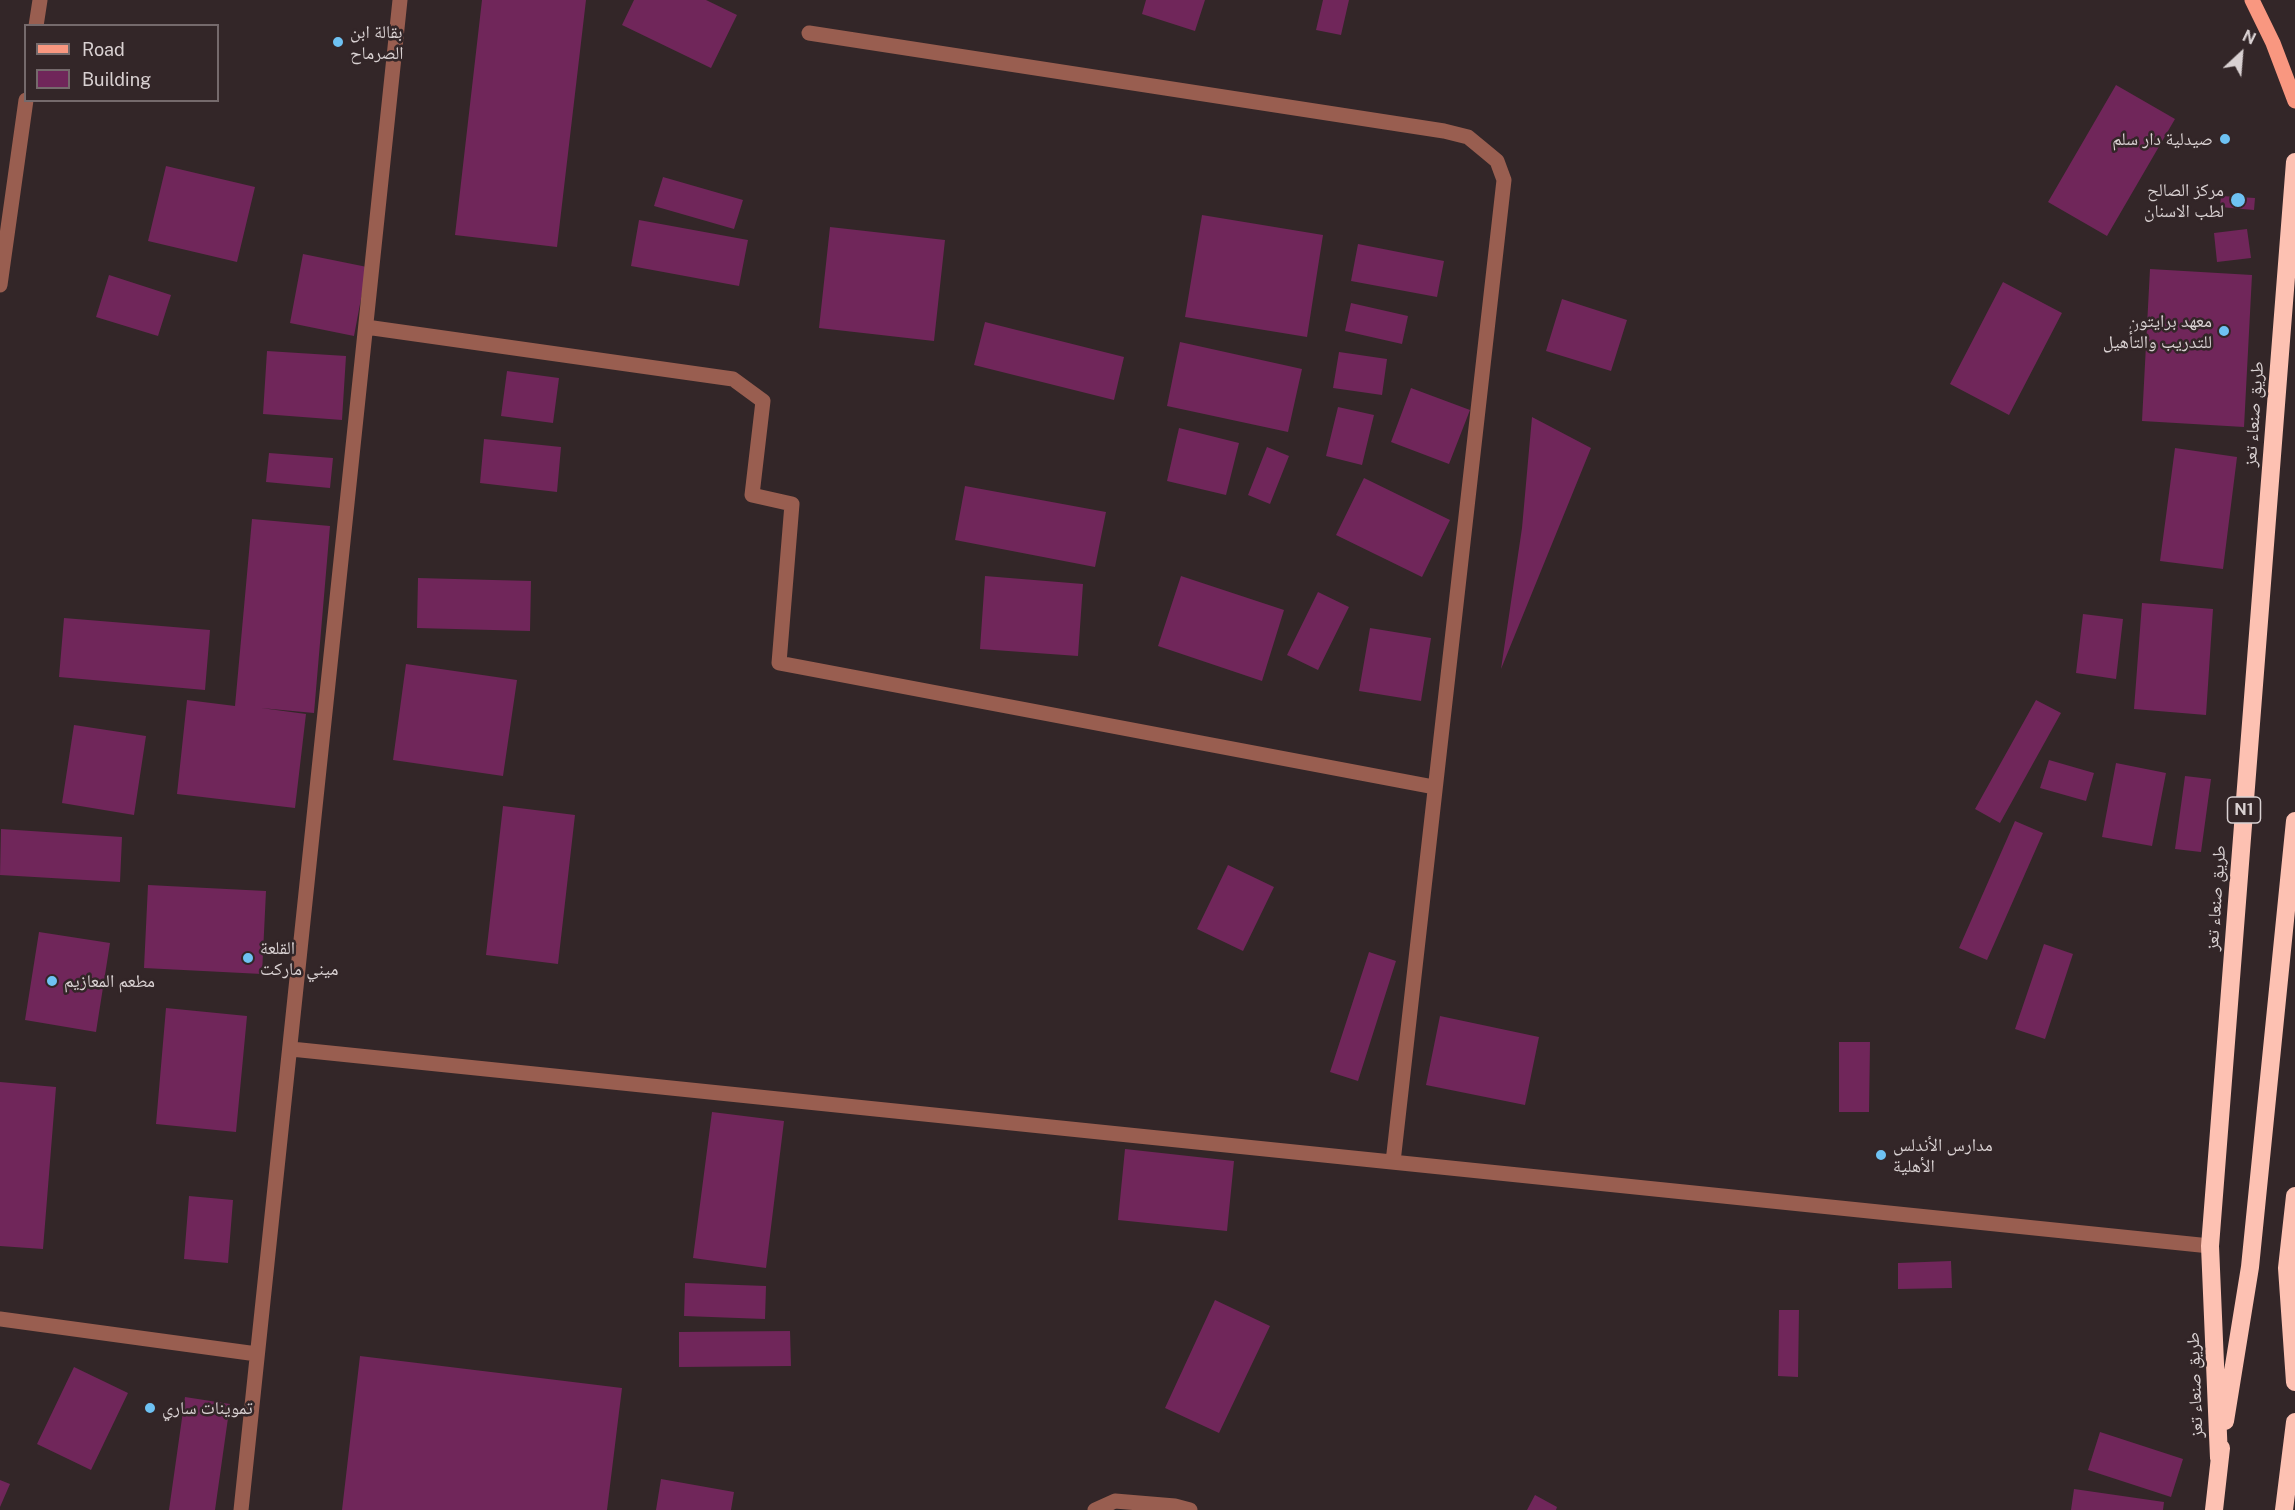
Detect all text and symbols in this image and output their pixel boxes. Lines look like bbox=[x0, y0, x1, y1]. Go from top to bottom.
place label: بقالة ابن الصرماح bbox=[350, 21, 404, 63]
legend bbox=[24, 24, 219, 102]
north arrow bbox=[2211, 24, 2271, 84]
text: N bbox=[2239, 26, 2259, 49]
marker: بقالة ابن الصرماح bbox=[331, 35, 345, 49]
text: Road bbox=[82, 39, 125, 60]
text: Building bbox=[82, 69, 151, 90]
place label: صيدلية دار سلم bbox=[2112, 128, 2213, 150]
marker: صيدلية دار سلم bbox=[2218, 132, 2232, 146]
place label: مركز الصالح لطب الاسنان bbox=[2144, 179, 2224, 222]
marker: مركز الصالح لطب الاسنان bbox=[2229, 191, 2247, 209]
place label: معهد برايتون للتدريب والتأهيل bbox=[2103, 310, 2212, 352]
marker: معهد برايتون للتدريب والتأهيل bbox=[2217, 324, 2231, 338]
street label: طريق صنعاء تعز bbox=[2240, 360, 2268, 468]
road number: N1 bbox=[2228, 797, 2260, 823]
street label: طريق صنعاء تعز bbox=[2202, 844, 2230, 952]
place label: القلعة ميني ماركت bbox=[260, 937, 339, 980]
marker: القلعة ميني ماركت bbox=[241, 951, 255, 965]
place label: مطعم المعازيم bbox=[64, 970, 155, 992]
marker: مطعم المعازيم bbox=[45, 974, 59, 988]
place label: مدارس الأندلس الأهلية bbox=[1893, 1134, 1993, 1176]
marker: مدارس الأندلس الأهلية bbox=[1874, 1148, 1888, 1162]
street label: طريق صنعاء تعز bbox=[2182, 1332, 2208, 1438]
place label: تموينات ساري bbox=[162, 1397, 253, 1419]
marker: تموينات ساري bbox=[143, 1401, 157, 1415]

